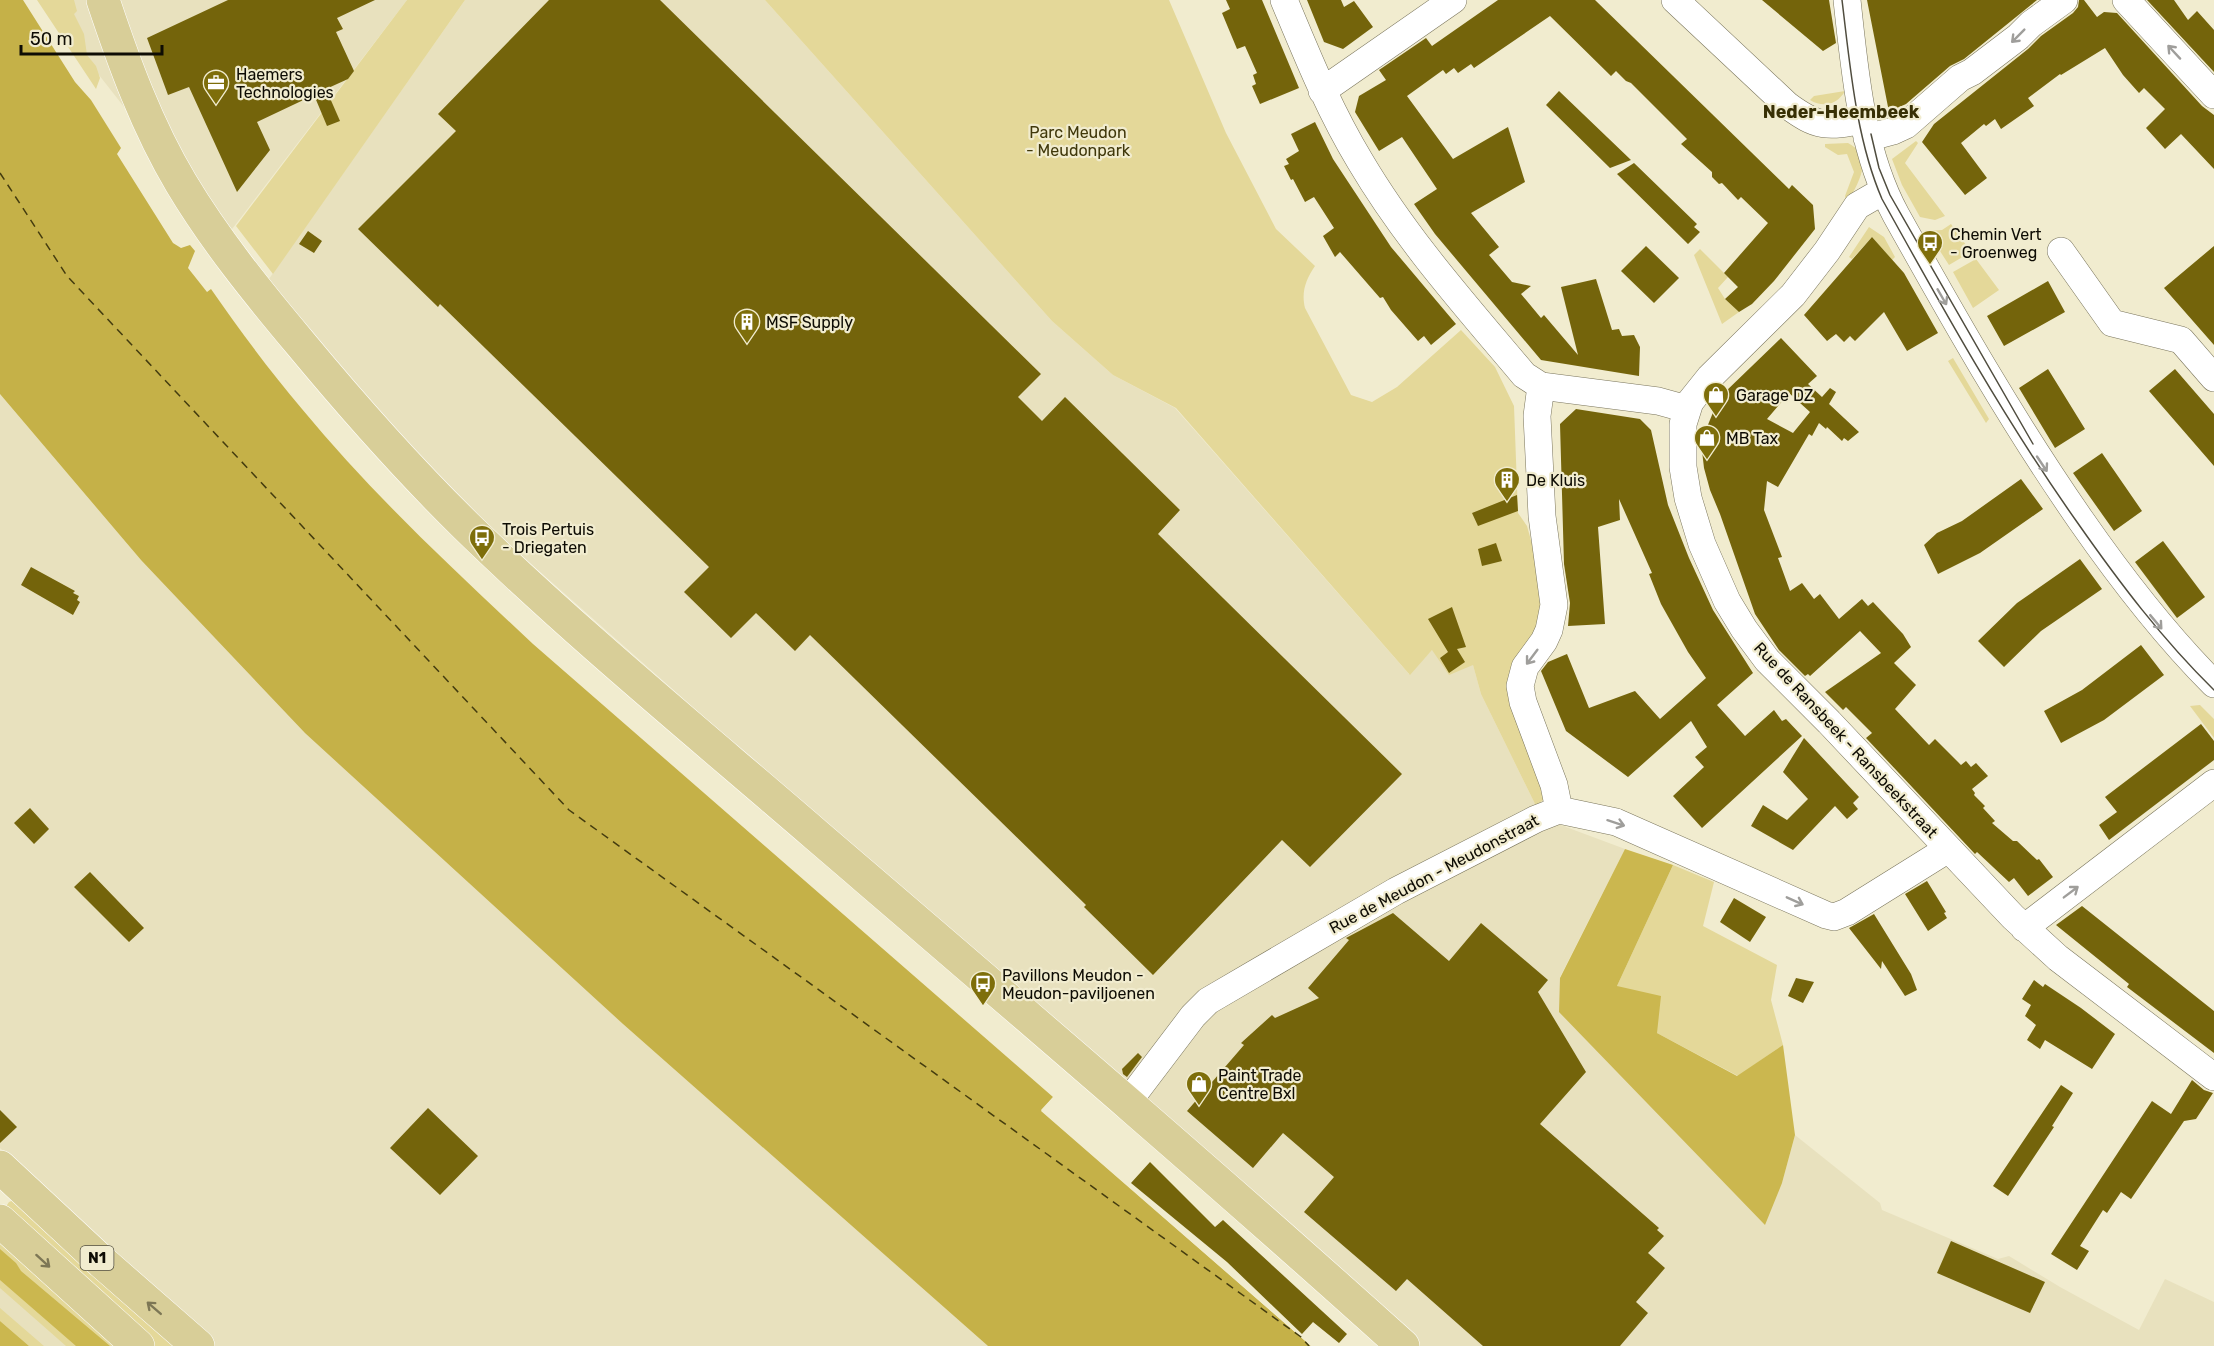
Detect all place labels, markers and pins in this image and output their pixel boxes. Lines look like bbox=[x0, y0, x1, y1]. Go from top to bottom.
place label: Haemers Technologies bbox=[236, 65, 334, 102]
office icon: Haemers Technologies bbox=[201, 68, 231, 106]
place label: Chemin Vert - Groenweg bbox=[1950, 225, 2042, 262]
bus stop icon: Chemin Vert - Groenweg bbox=[1915, 228, 1945, 266]
building icon: MSF Supply bbox=[732, 307, 762, 345]
place label: MSF Supply bbox=[766, 313, 853, 332]
shop icon: Garage DZ bbox=[1701, 380, 1731, 418]
place label: Garage DZ bbox=[1736, 386, 1813, 405]
shop icon: MB Tax bbox=[1692, 423, 1722, 461]
place label: MB Tax bbox=[1726, 429, 1779, 448]
building icon: De Kluis bbox=[1492, 465, 1522, 503]
place label: De Kluis bbox=[1526, 471, 1585, 490]
place label: Trois Pertuis - Driegaten bbox=[502, 520, 594, 557]
bus stop icon: Trois Pertuis - Driegaten bbox=[467, 523, 497, 561]
place label: Pavillons Meudon - Meudon-paviljoenen bbox=[1002, 966, 1155, 1003]
bus stop icon: Pavillons Meudon - Meudon-paviljoenen bbox=[968, 969, 998, 1007]
place label: Paint Trade Centre Bxl bbox=[1218, 1066, 1301, 1103]
shop icon: Paint Trade Centre Bxl bbox=[1184, 1069, 1214, 1107]

